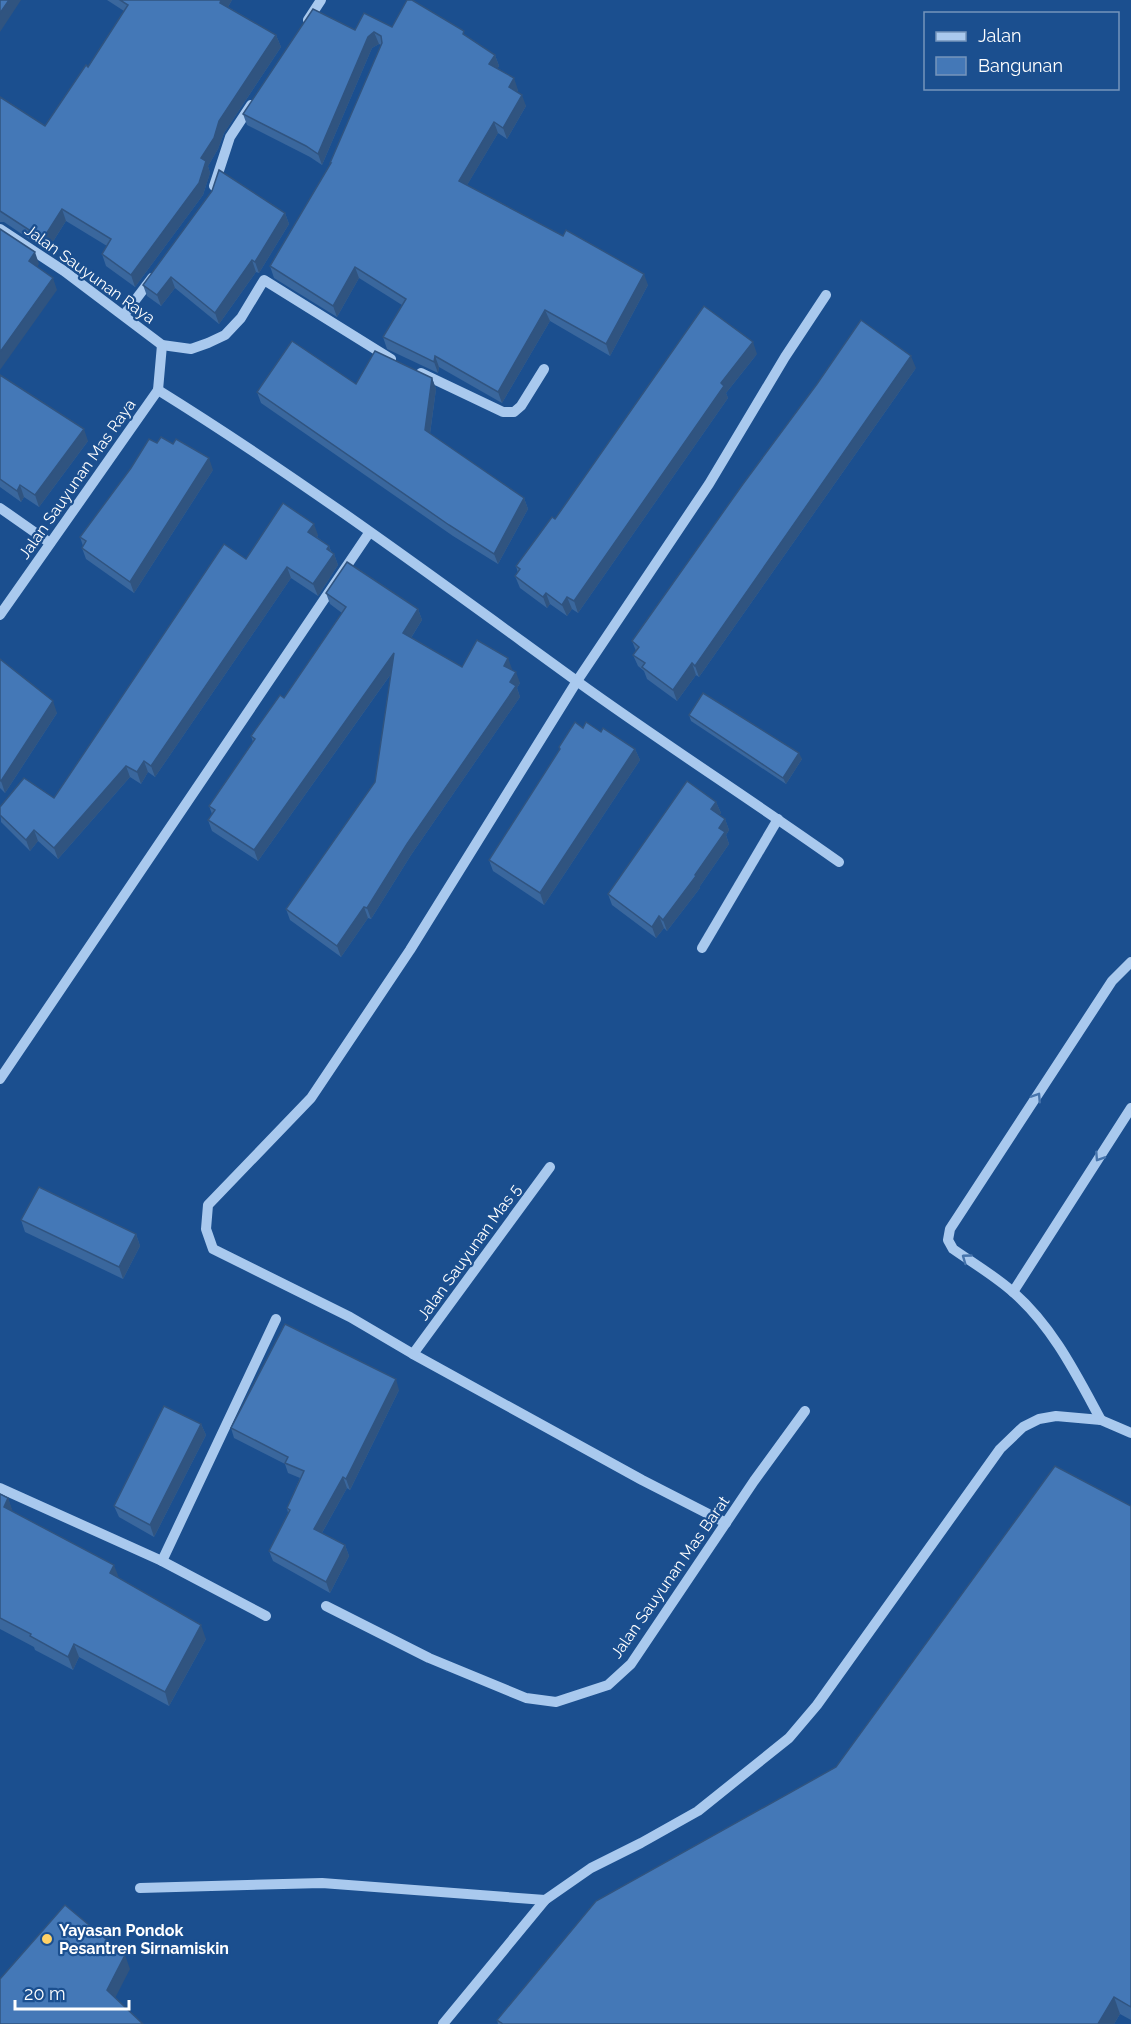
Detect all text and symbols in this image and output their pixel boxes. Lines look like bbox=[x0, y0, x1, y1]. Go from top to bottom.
legend bbox=[924, 12, 1119, 90]
text: Jalan bbox=[978, 25, 1022, 46]
text: Bangunan bbox=[978, 55, 1063, 76]
street label: Jalan Sauyunan Raya bbox=[21, 220, 159, 328]
street label: Jalan Sauyunan Mas Raya bbox=[15, 395, 139, 563]
one-way arrow bbox=[1030, 1092, 1041, 1103]
one-way arrow bbox=[1095, 1151, 1107, 1161]
street label: Jalan Sauyunan Mas 5 bbox=[413, 1180, 525, 1324]
one-way arrow bbox=[961, 1254, 972, 1265]
street label: Jalan Sauyunan Mas Barat bbox=[607, 1492, 734, 1662]
place label: Yayasan Pondok Pesantren Sirnamiskin bbox=[59, 1921, 229, 1958]
marker: Yayasan Pondok Pesantren Sirnamiskin bbox=[40, 1932, 54, 1946]
scale bar bbox=[15, 1973, 129, 2011]
text: 20 m bbox=[24, 1983, 66, 2004]

